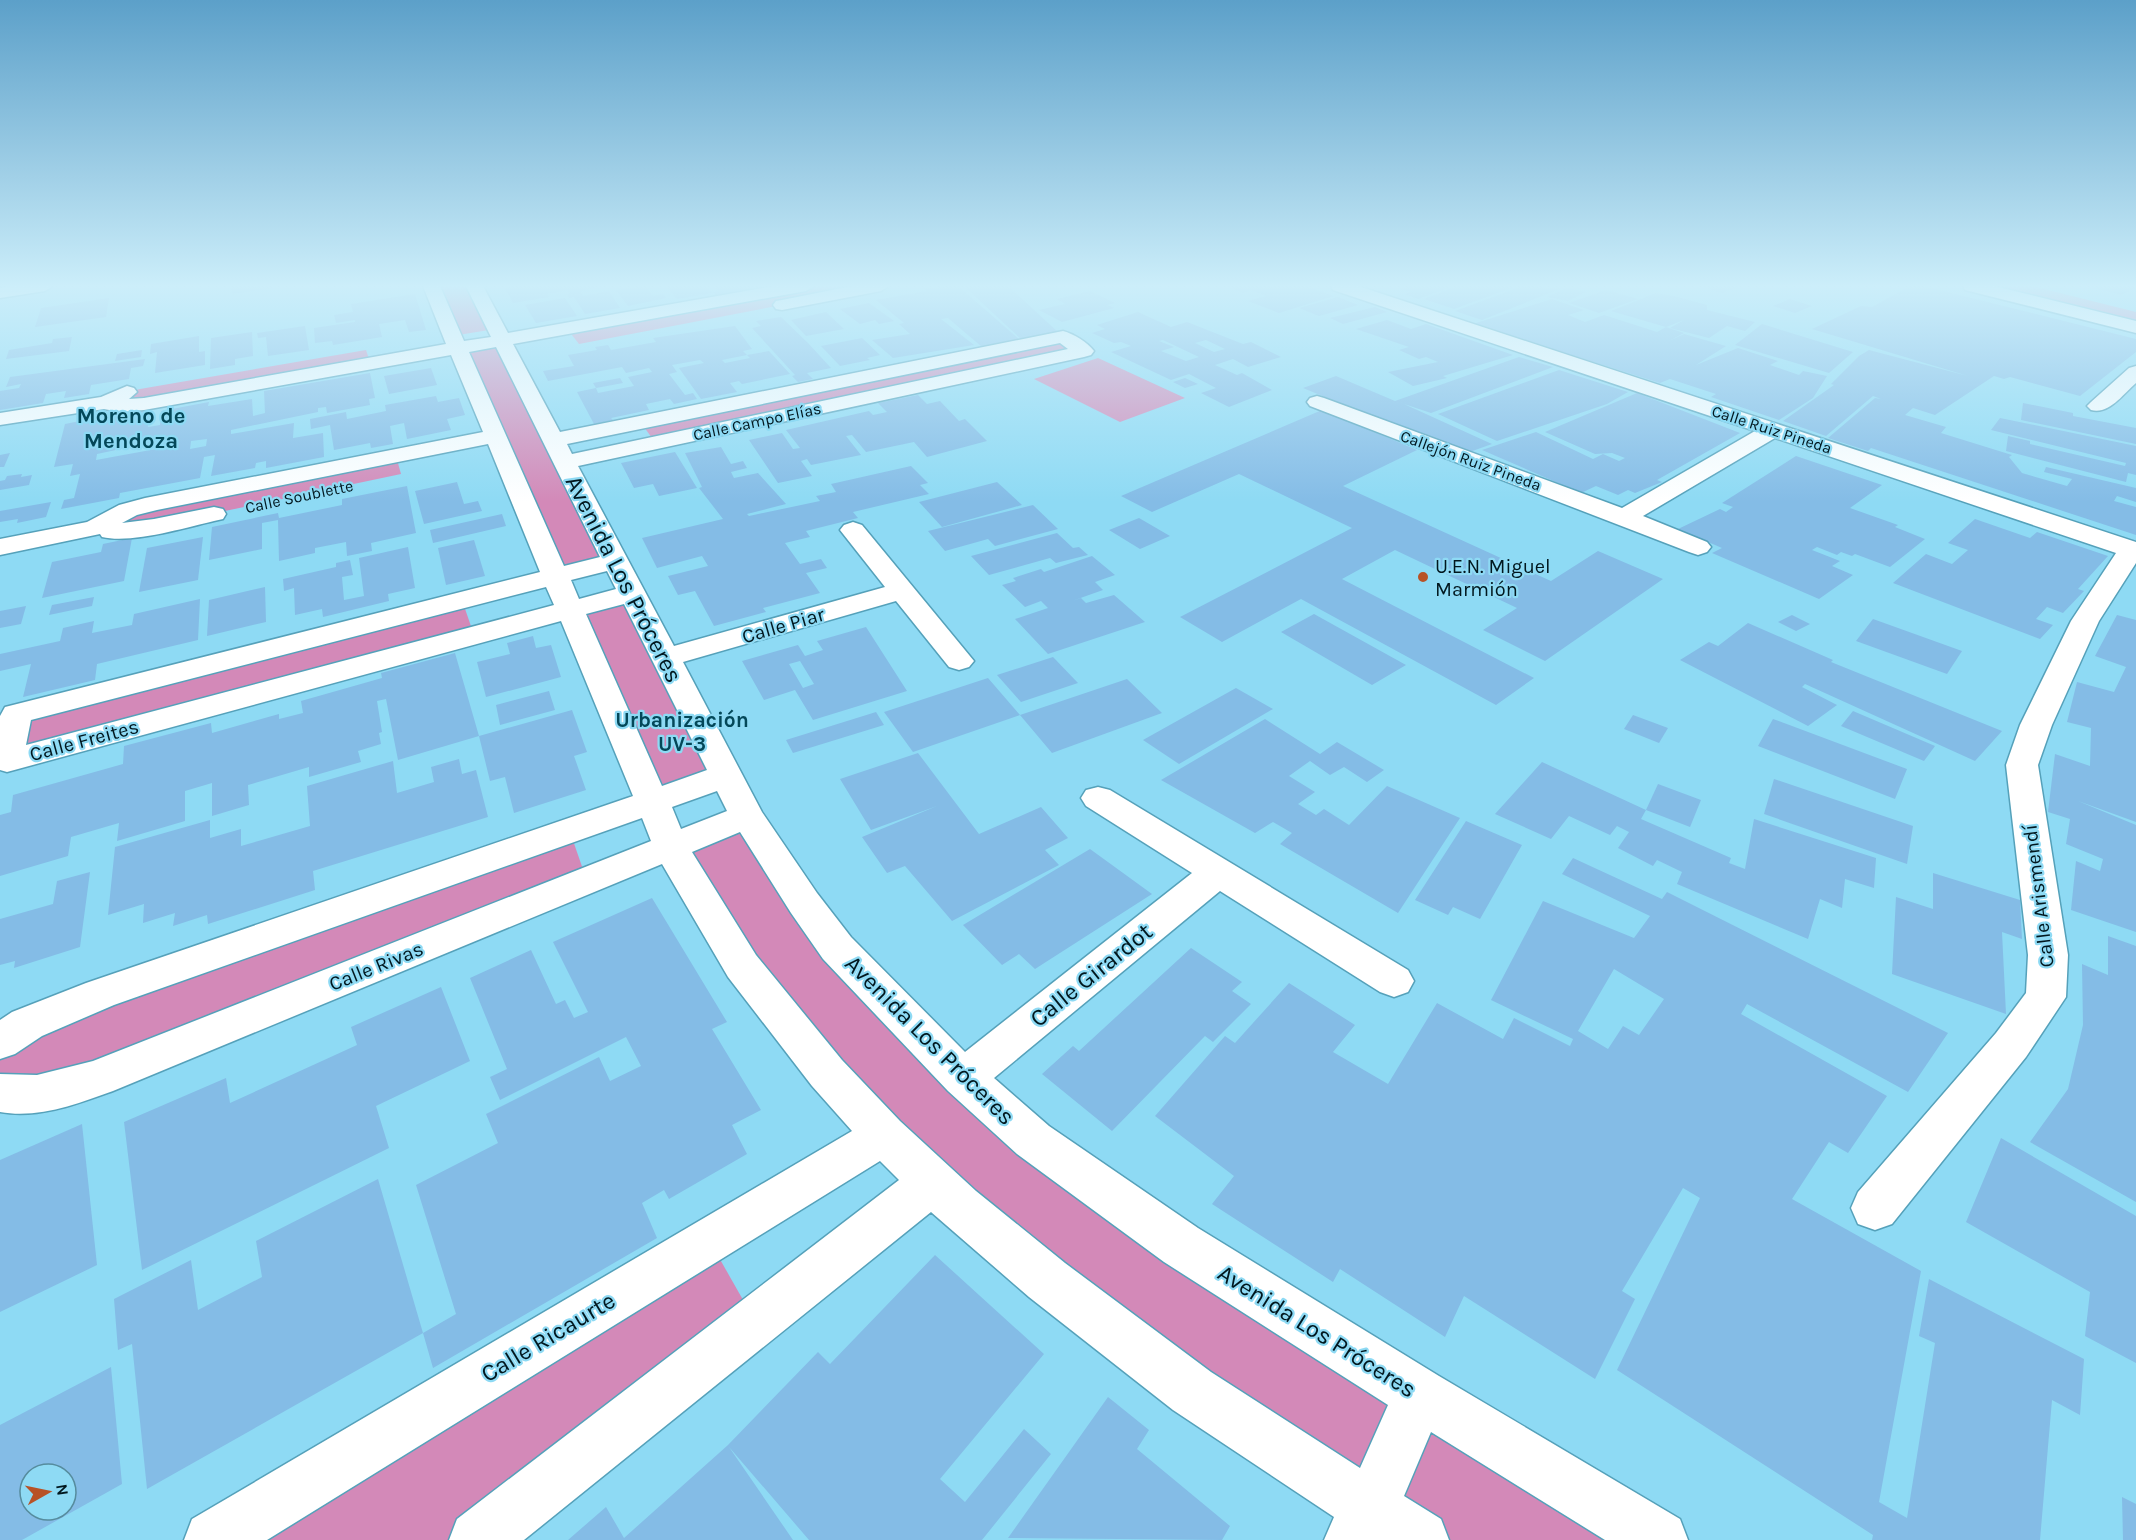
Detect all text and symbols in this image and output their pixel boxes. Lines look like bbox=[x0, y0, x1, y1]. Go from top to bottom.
street label: Calle Campo Elías bbox=[691, 399, 823, 444]
street label: Calle Ruiz Pineda bbox=[1709, 401, 1834, 458]
district label: Moreno de Mendoza bbox=[77, 403, 185, 454]
street label: Callejón Ruiz Pineda bbox=[1398, 426, 1544, 495]
street label: Avenida Los Próceres bbox=[560, 471, 688, 687]
street label: Calle Soublette bbox=[243, 476, 355, 517]
place label: U.E.N. Miguel Marmión bbox=[1435, 555, 1551, 601]
marker: U.E.N. Miguel Marmión bbox=[1416, 570, 1430, 584]
street label: Calle Piar bbox=[739, 603, 828, 648]
district label: Urbanización UV-3 bbox=[615, 708, 749, 756]
street label: Calle Freites bbox=[27, 715, 141, 766]
street label: Calle Arismendí bbox=[2018, 823, 2059, 969]
street label: Calle Girardot bbox=[1024, 917, 1158, 1033]
street label: Calle Rivas bbox=[326, 937, 427, 996]
street label: Avenida Los Próceres bbox=[839, 949, 1021, 1131]
street label: Avenida Los Próceres bbox=[1213, 1259, 1421, 1403]
street label: Calle Ricaurte bbox=[476, 1286, 620, 1388]
north arrow bbox=[18, 1462, 78, 1522]
text: N bbox=[52, 1483, 73, 1497]

